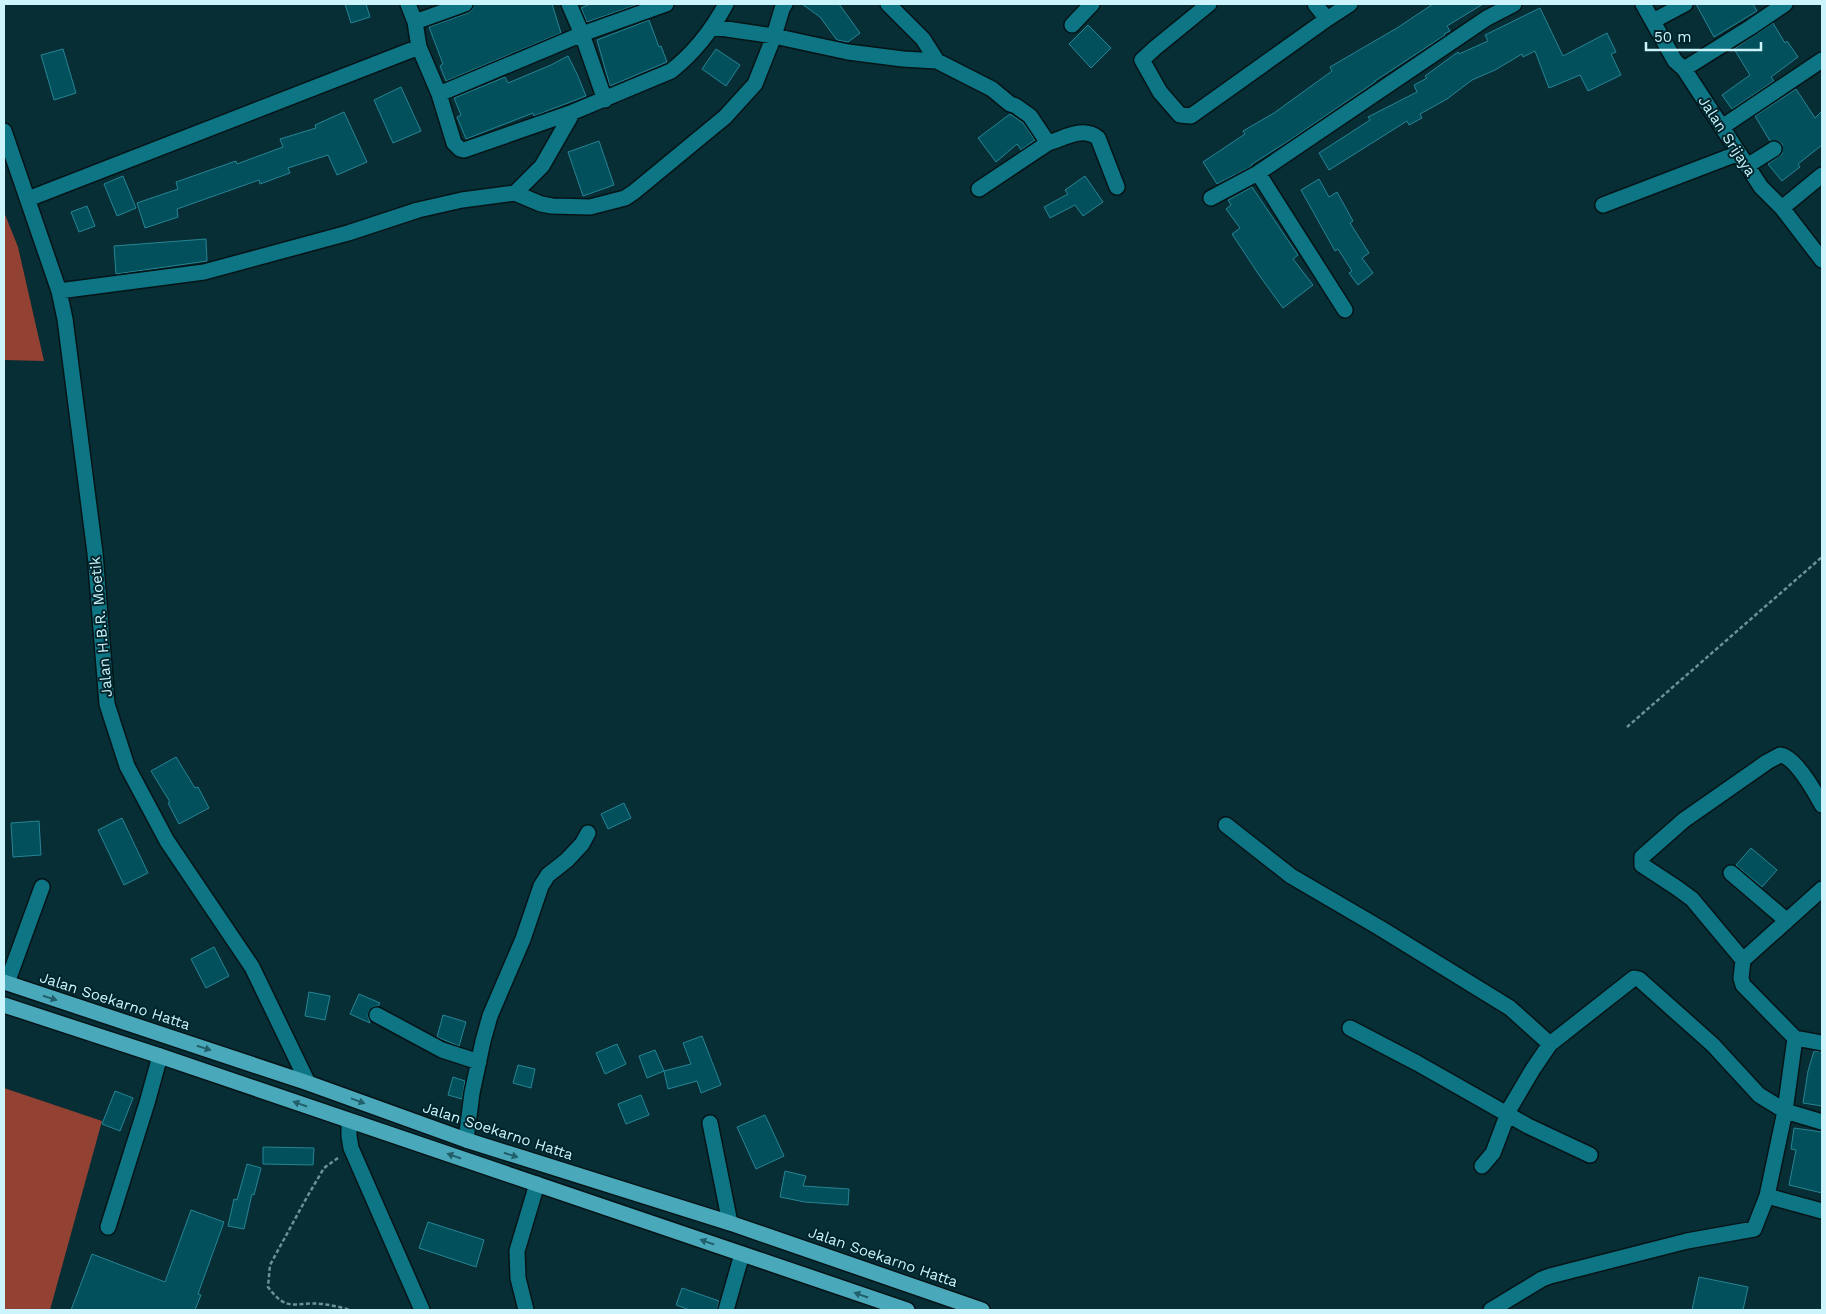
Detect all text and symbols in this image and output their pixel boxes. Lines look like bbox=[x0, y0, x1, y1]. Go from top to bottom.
scale bar bbox=[1646, 20, 1761, 52]
text: 50 m bbox=[1654, 28, 1691, 46]
street label: Jalan Srijaya bbox=[1694, 93, 1760, 180]
street label: Jalan H.B.R. Moetik bbox=[86, 556, 116, 698]
street label: Jalan Soekarno Hatta bbox=[38, 968, 193, 1034]
one-way arrow bbox=[43, 994, 58, 1002]
one-way arrow bbox=[197, 1045, 212, 1053]
one-way arrow bbox=[351, 1097, 366, 1105]
street label: Jalan Soekarno Hatta bbox=[421, 1098, 576, 1164]
one-way arrow bbox=[292, 1100, 307, 1108]
one-way arrow bbox=[504, 1151, 519, 1159]
one-way arrow bbox=[446, 1152, 461, 1160]
street label: Jalan Soekarno Hatta bbox=[806, 1223, 961, 1291]
one-way arrow bbox=[699, 1238, 714, 1246]
one-way arrow bbox=[853, 1290, 868, 1298]

